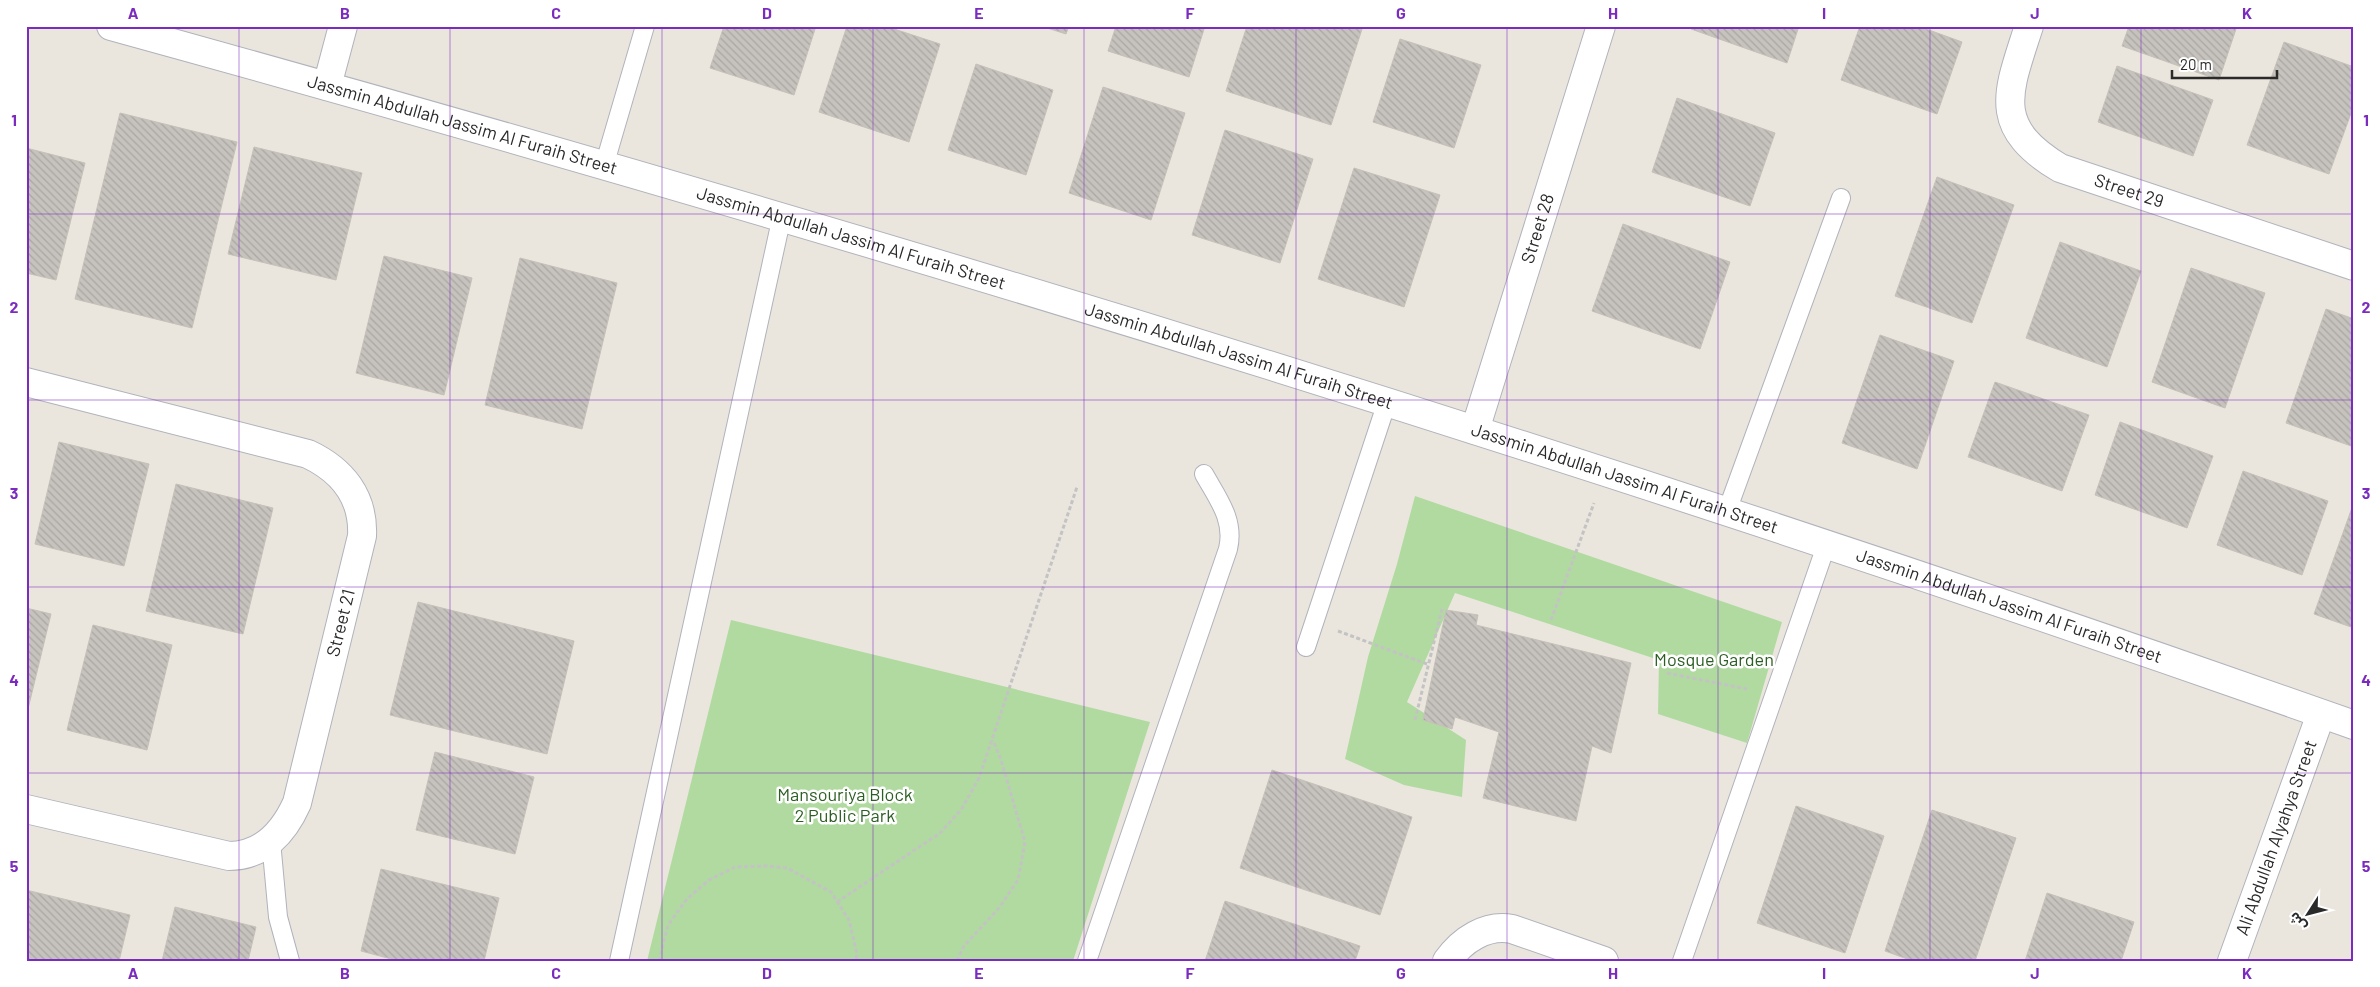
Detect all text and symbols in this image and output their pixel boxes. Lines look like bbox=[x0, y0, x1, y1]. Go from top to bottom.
text: A bbox=[128, 3, 139, 22]
text: B bbox=[340, 3, 350, 22]
text: C bbox=[551, 3, 561, 22]
text: D bbox=[762, 3, 772, 22]
text: E bbox=[974, 3, 984, 22]
text: F bbox=[1186, 3, 1195, 22]
text: G bbox=[1396, 3, 1406, 22]
text: H bbox=[1608, 3, 1618, 22]
text: I bbox=[1822, 3, 1826, 22]
text: J bbox=[2030, 3, 2040, 22]
text: K bbox=[2242, 3, 2252, 22]
scale bar bbox=[2172, 48, 2278, 80]
text: 20 m bbox=[2180, 55, 2212, 73]
street label: Jassmin Abdullah Jassim Al Furaih Street bbox=[305, 69, 620, 179]
text: 1 bbox=[11, 110, 17, 129]
text: 1 bbox=[2363, 110, 2369, 129]
street label: Street 29 bbox=[2092, 168, 2167, 212]
street label: Jassmin Abdullah Jassim Al Furaih Street bbox=[694, 181, 1009, 294]
street label: Street 28 bbox=[1516, 191, 1558, 266]
text: 2 bbox=[10, 297, 19, 316]
street label: Jassmin Abdullah Jassim Al Furaih Street bbox=[1082, 297, 1396, 413]
text: 2 bbox=[2362, 297, 2371, 316]
street label: Jassmin Abdullah Jassim Al Furaih Street bbox=[1469, 418, 1781, 538]
text: 3 bbox=[10, 483, 18, 502]
text: 3 bbox=[2362, 483, 2370, 502]
street label: Jassmin Abdullah Jassim Al Furaih Street bbox=[1854, 543, 2165, 667]
street label: Street 21 bbox=[321, 587, 359, 659]
park label: Mosque Garden bbox=[1654, 648, 1774, 670]
text: 4 bbox=[9, 670, 19, 689]
text: 4 bbox=[2361, 670, 2371, 689]
street label: Ali Abdullah Alyahya Street bbox=[2230, 737, 2321, 938]
park label: Mansouriya Block 2 Public Park bbox=[777, 783, 913, 826]
text: 5 bbox=[10, 856, 19, 875]
text: 5 bbox=[2362, 856, 2371, 875]
north arrow bbox=[2282, 890, 2332, 940]
text: ش bbox=[2285, 909, 2310, 935]
text: A bbox=[128, 963, 139, 982]
text: B bbox=[340, 963, 350, 982]
text: C bbox=[551, 963, 561, 982]
text: D bbox=[762, 963, 772, 982]
text: E bbox=[974, 963, 984, 982]
text: F bbox=[1186, 963, 1195, 982]
text: G bbox=[1396, 963, 1406, 982]
text: H bbox=[1608, 963, 1618, 982]
text: I bbox=[1822, 963, 1826, 982]
text: J bbox=[2030, 963, 2040, 982]
text: K bbox=[2242, 963, 2252, 982]

